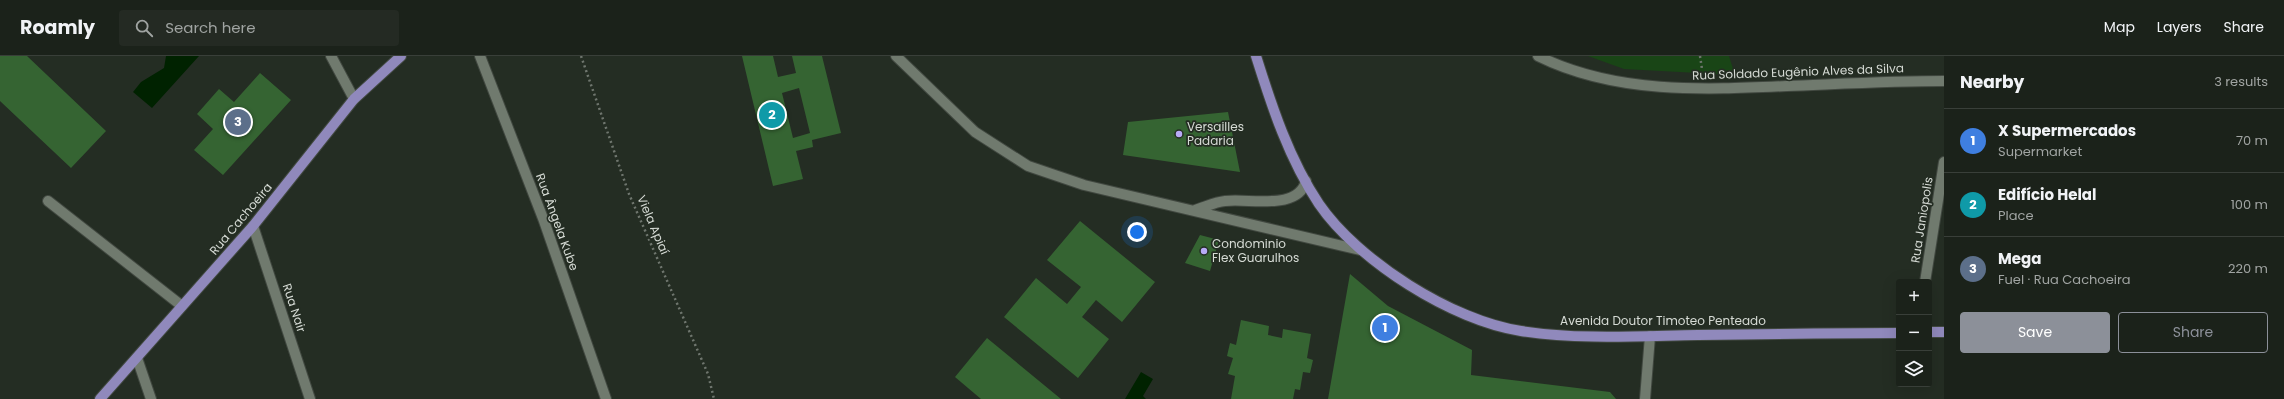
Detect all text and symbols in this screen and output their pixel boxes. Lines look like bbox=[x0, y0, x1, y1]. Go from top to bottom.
search box bbox=[119, 10, 399, 46]
text: Roamly bbox=[20, 14, 95, 41]
icon: search bbox=[133, 17, 155, 39]
text: Search here bbox=[165, 17, 256, 38]
text: Map bbox=[2104, 17, 2135, 37]
text: Layers bbox=[2157, 17, 2201, 37]
text: Share bbox=[2223, 17, 2264, 37]
street label: Rua Soldado Eugênio Alves da Silva bbox=[1692, 59, 1904, 84]
text: Nearby bbox=[1960, 70, 2024, 94]
text: 3 results bbox=[2214, 72, 2268, 91]
pin: 2 bbox=[759, 100, 785, 130]
pin: 3 bbox=[225, 107, 251, 137]
place label: Versailles Padaria bbox=[1187, 118, 1244, 149]
text: X Supermercados bbox=[1998, 120, 2136, 141]
marker: Versailles Padaria bbox=[1174, 129, 1184, 139]
text: 1 bbox=[1971, 131, 1975, 150]
text: 70 m bbox=[2236, 131, 2268, 150]
text: Supermarket bbox=[1998, 142, 2082, 161]
street label: Rua Ângela Kube bbox=[532, 171, 583, 273]
street label: Rua Janiopolis bbox=[1906, 176, 1937, 264]
street label: Rua Cachoeira bbox=[205, 179, 276, 258]
text: Edifício Helal bbox=[1998, 184, 2096, 205]
street label: Viela Apiaí bbox=[633, 192, 674, 257]
text: 2 bbox=[1969, 195, 1977, 214]
text: 100 m bbox=[2231, 195, 2268, 214]
text: Place bbox=[1998, 206, 2033, 225]
your location bbox=[1127, 222, 1147, 242]
place label: Condominio Flex Guarulhos bbox=[1212, 235, 1299, 266]
marker: Condominio Flex Guarulhos bbox=[1199, 246, 1209, 256]
text: Mega bbox=[1998, 248, 2041, 269]
text: 3 bbox=[1969, 259, 1977, 278]
text: 220 m bbox=[2228, 259, 2268, 278]
text: Fuel · Rua Cachoeira bbox=[1998, 270, 2131, 289]
map controls bbox=[1896, 279, 1932, 387]
button: + bbox=[1896, 279, 1932, 315]
street label: Rua Nair bbox=[279, 281, 310, 335]
street label: Avenida Doutor Timoteo Penteado bbox=[1560, 312, 1766, 329]
button: Save bbox=[1960, 312, 2110, 353]
button: Share bbox=[2118, 312, 2268, 353]
pin: 1 bbox=[1372, 313, 1398, 343]
button: − bbox=[1896, 315, 1932, 351]
button: layers bbox=[1896, 351, 1932, 387]

